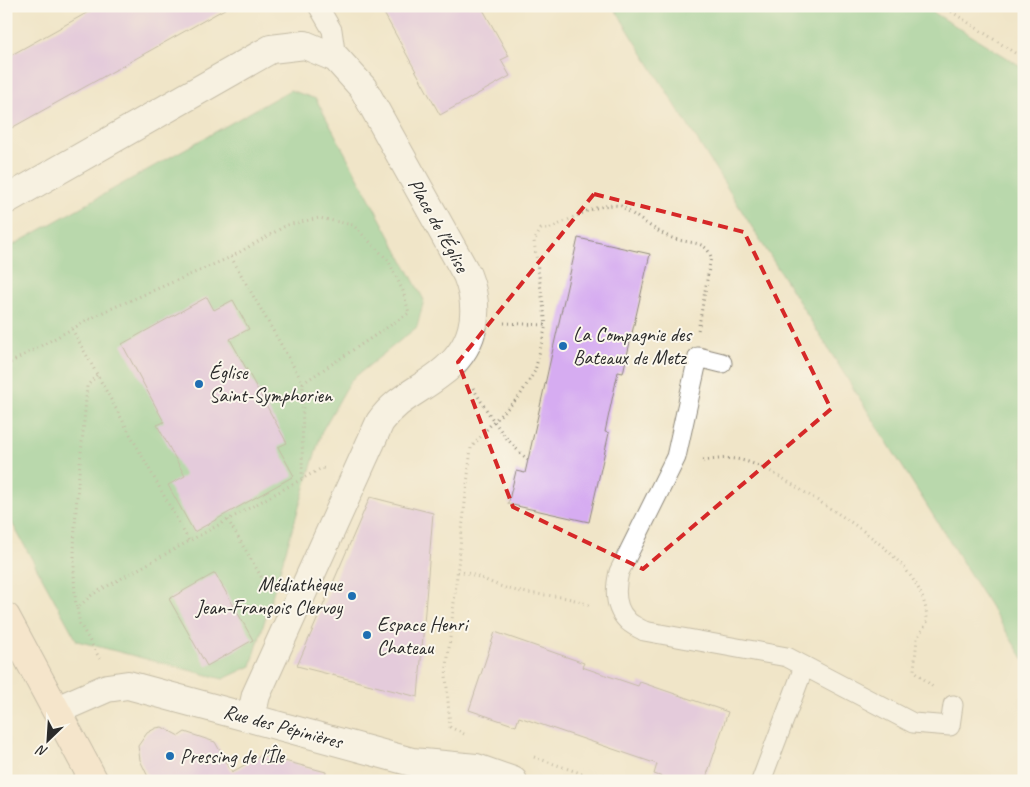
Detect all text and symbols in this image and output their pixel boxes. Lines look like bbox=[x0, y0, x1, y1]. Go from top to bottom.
street label: Place de l'Église bbox=[403, 174, 475, 278]
place label: La Compagnie des Bateaux de Metz bbox=[573, 322, 693, 370]
marker: La Compagnie des Bateaux de Metz bbox=[557, 340, 569, 352]
place label: Église Saint-Symphorien bbox=[209, 360, 333, 408]
marker: Église Saint-Symphorien bbox=[193, 378, 205, 390]
place label: Médiathèque Jean-François Clervoy bbox=[195, 572, 343, 620]
marker: Médiathèque Jean-François Clervoy bbox=[346, 590, 358, 602]
place label: Espace Henri Chateau bbox=[377, 612, 469, 660]
marker: Espace Henri Chateau bbox=[361, 629, 373, 641]
street label: Rue des Pépinières bbox=[221, 699, 347, 755]
north arrow bbox=[22, 714, 72, 764]
text: N bbox=[33, 741, 50, 761]
place label: Pressing de l'Île bbox=[180, 744, 286, 769]
marker: Pressing de l'Île bbox=[164, 750, 176, 762]

